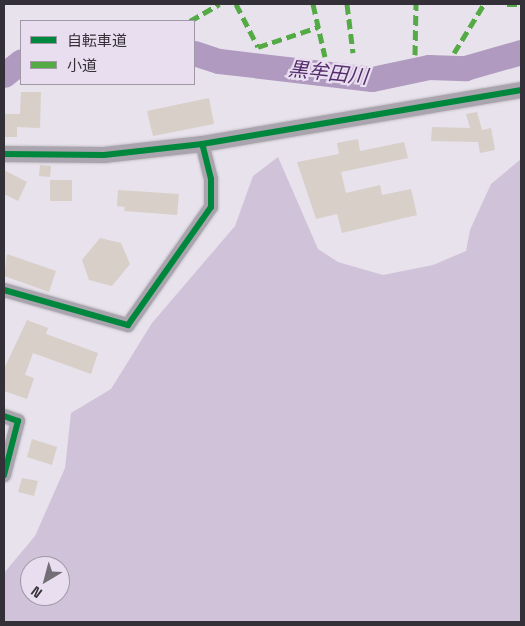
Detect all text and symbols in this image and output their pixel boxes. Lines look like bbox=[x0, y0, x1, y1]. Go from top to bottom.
legend bbox=[20, 20, 195, 85]
text: 自転車道 bbox=[67, 31, 127, 50]
text: 小道 bbox=[67, 56, 97, 75]
water label: 黒牟田川 bbox=[287, 57, 369, 89]
north arrow bbox=[20, 556, 70, 606]
text: N bbox=[27, 582, 46, 602]

